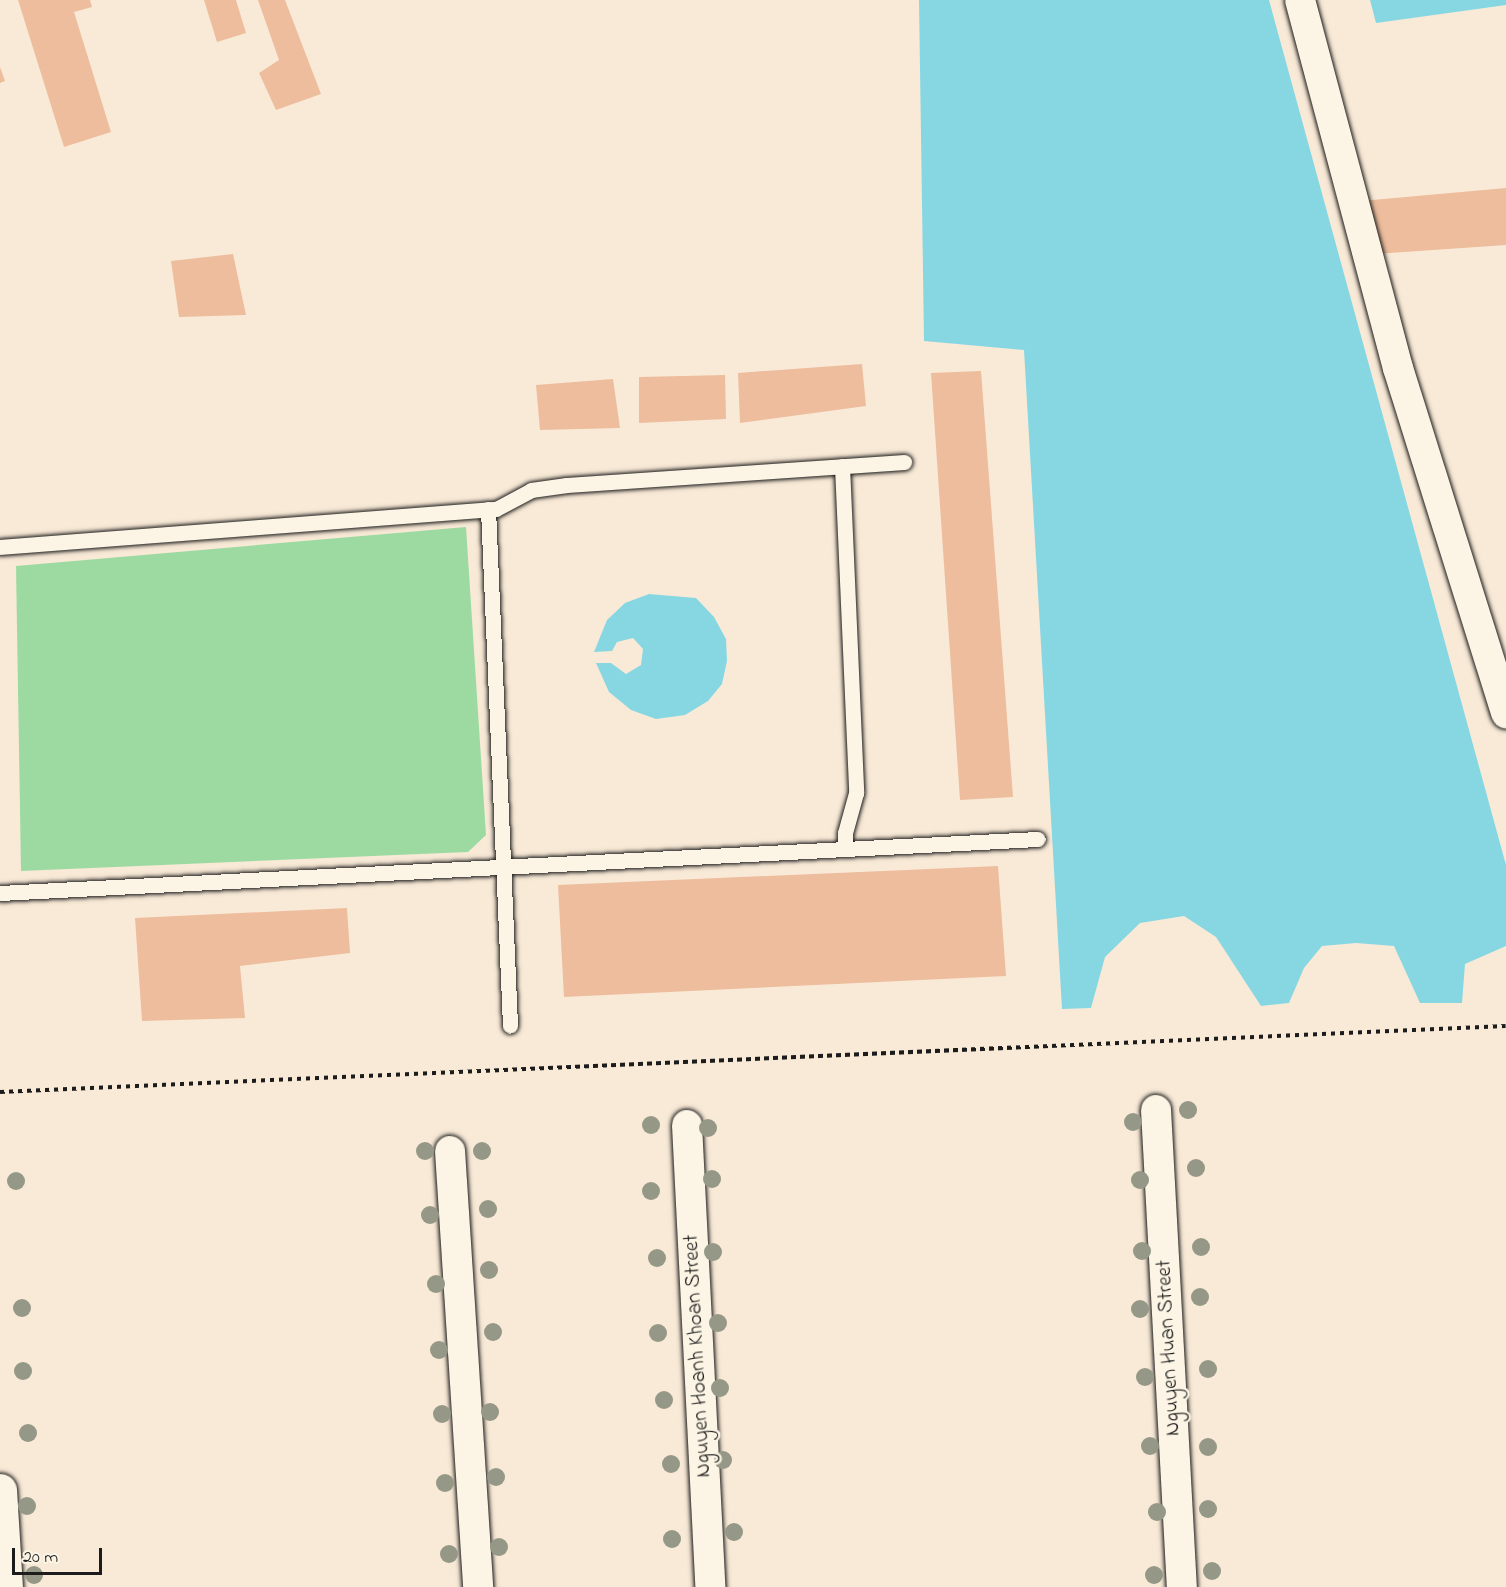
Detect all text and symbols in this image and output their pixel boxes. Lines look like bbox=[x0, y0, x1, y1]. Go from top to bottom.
street label: Nguyen Hoanh Khoan Street bbox=[679, 1234, 717, 1478]
street label: Nguyen Huan Street bbox=[1152, 1259, 1186, 1437]
scale bar bbox=[15, 1536, 105, 1574]
text: 20 m bbox=[23, 1545, 58, 1571]

